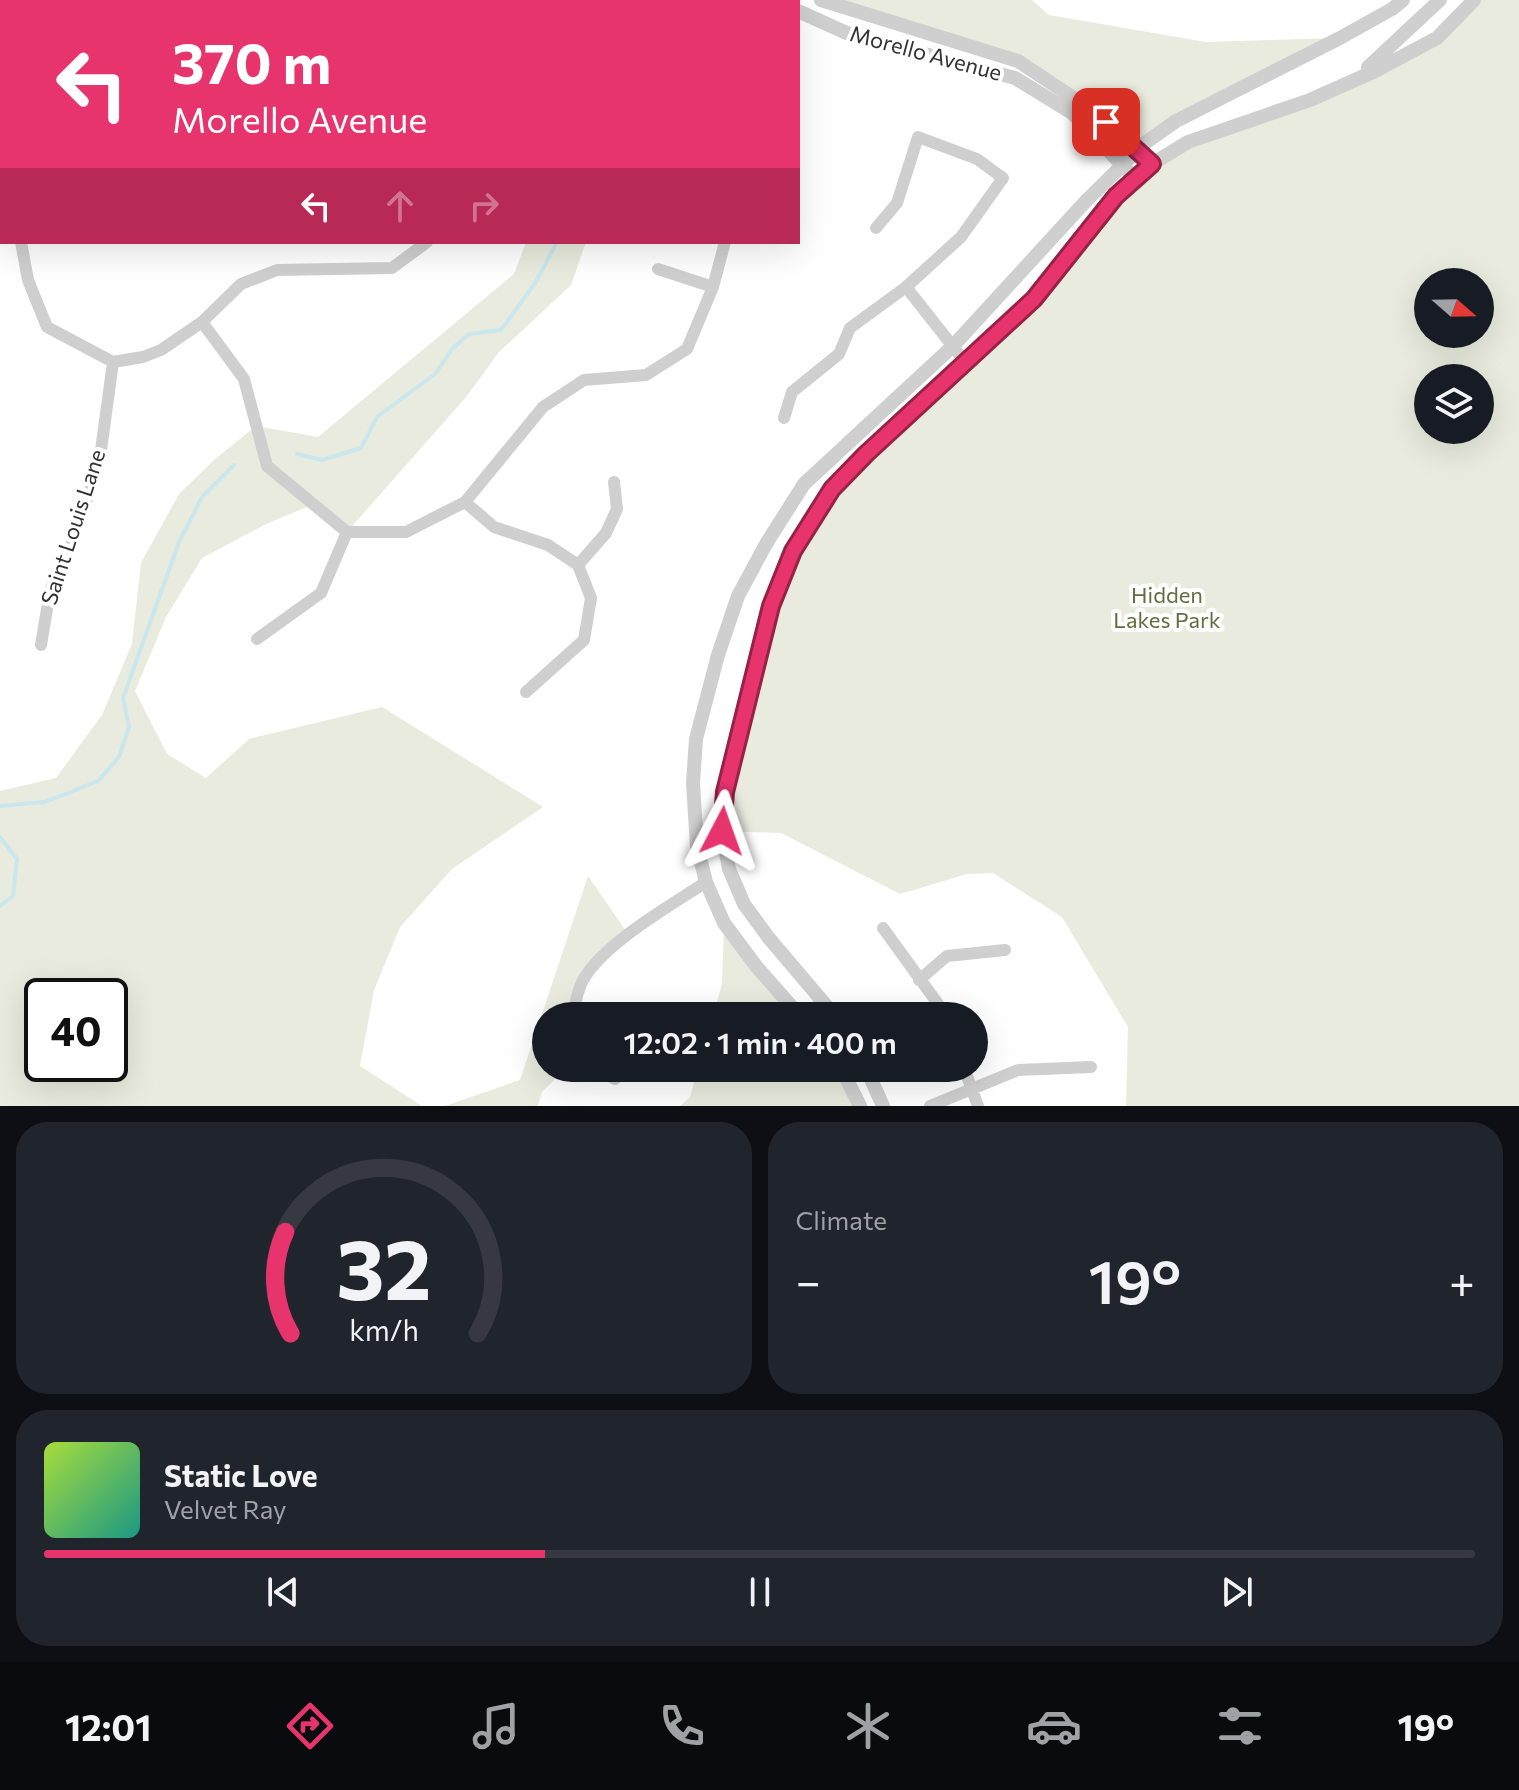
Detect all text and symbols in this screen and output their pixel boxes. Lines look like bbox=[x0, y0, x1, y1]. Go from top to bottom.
street label: Morello Avenue bbox=[847, 19, 1005, 86]
text: 370 m bbox=[172, 27, 331, 96]
icon: left bbox=[40, 32, 144, 136]
pin bbox=[1072, 88, 1140, 156]
text: Morello Avenue bbox=[172, 96, 427, 140]
icon: arrive bbox=[1084, 100, 1128, 144]
icon: left bbox=[294, 184, 338, 228]
icon: ahead bbox=[378, 184, 422, 228]
icon: right bbox=[462, 184, 506, 228]
north arrow bbox=[1414, 268, 1494, 348]
map controls bbox=[1414, 268, 1494, 444]
button: layers bbox=[1414, 364, 1494, 444]
street label: Saint Louis Lane bbox=[35, 446, 110, 608]
park label: Hidden Lakes Park bbox=[1113, 581, 1221, 633]
position arrow bbox=[680, 789, 764, 873]
speed limit sign: 40 bbox=[24, 978, 128, 1082]
text: 12:02 · 1 min · 400 m bbox=[623, 1023, 897, 1060]
text: Climate bbox=[796, 1204, 887, 1235]
text: 32 bbox=[336, 1215, 431, 1317]
text: 19° bbox=[1088, 1243, 1181, 1316]
text: − bbox=[796, 1253, 821, 1307]
text: + bbox=[1449, 1253, 1475, 1307]
text: km/h bbox=[349, 1312, 419, 1347]
text: Static Love bbox=[164, 1456, 318, 1493]
text: Velvet Ray bbox=[164, 1493, 287, 1524]
icon: previous bbox=[261, 1570, 305, 1614]
icon: pause bbox=[738, 1570, 782, 1614]
icon: next bbox=[1215, 1570, 1259, 1614]
icon: directions bbox=[282, 1698, 338, 1754]
icon: music bbox=[468, 1698, 524, 1754]
icon: phone bbox=[654, 1698, 710, 1754]
icon: climate bbox=[840, 1698, 896, 1754]
icon: car bbox=[1026, 1698, 1082, 1754]
icon: filters bbox=[1212, 1698, 1268, 1754]
text: 12:01 bbox=[65, 1704, 152, 1748]
text: 19° bbox=[1398, 1704, 1454, 1748]

